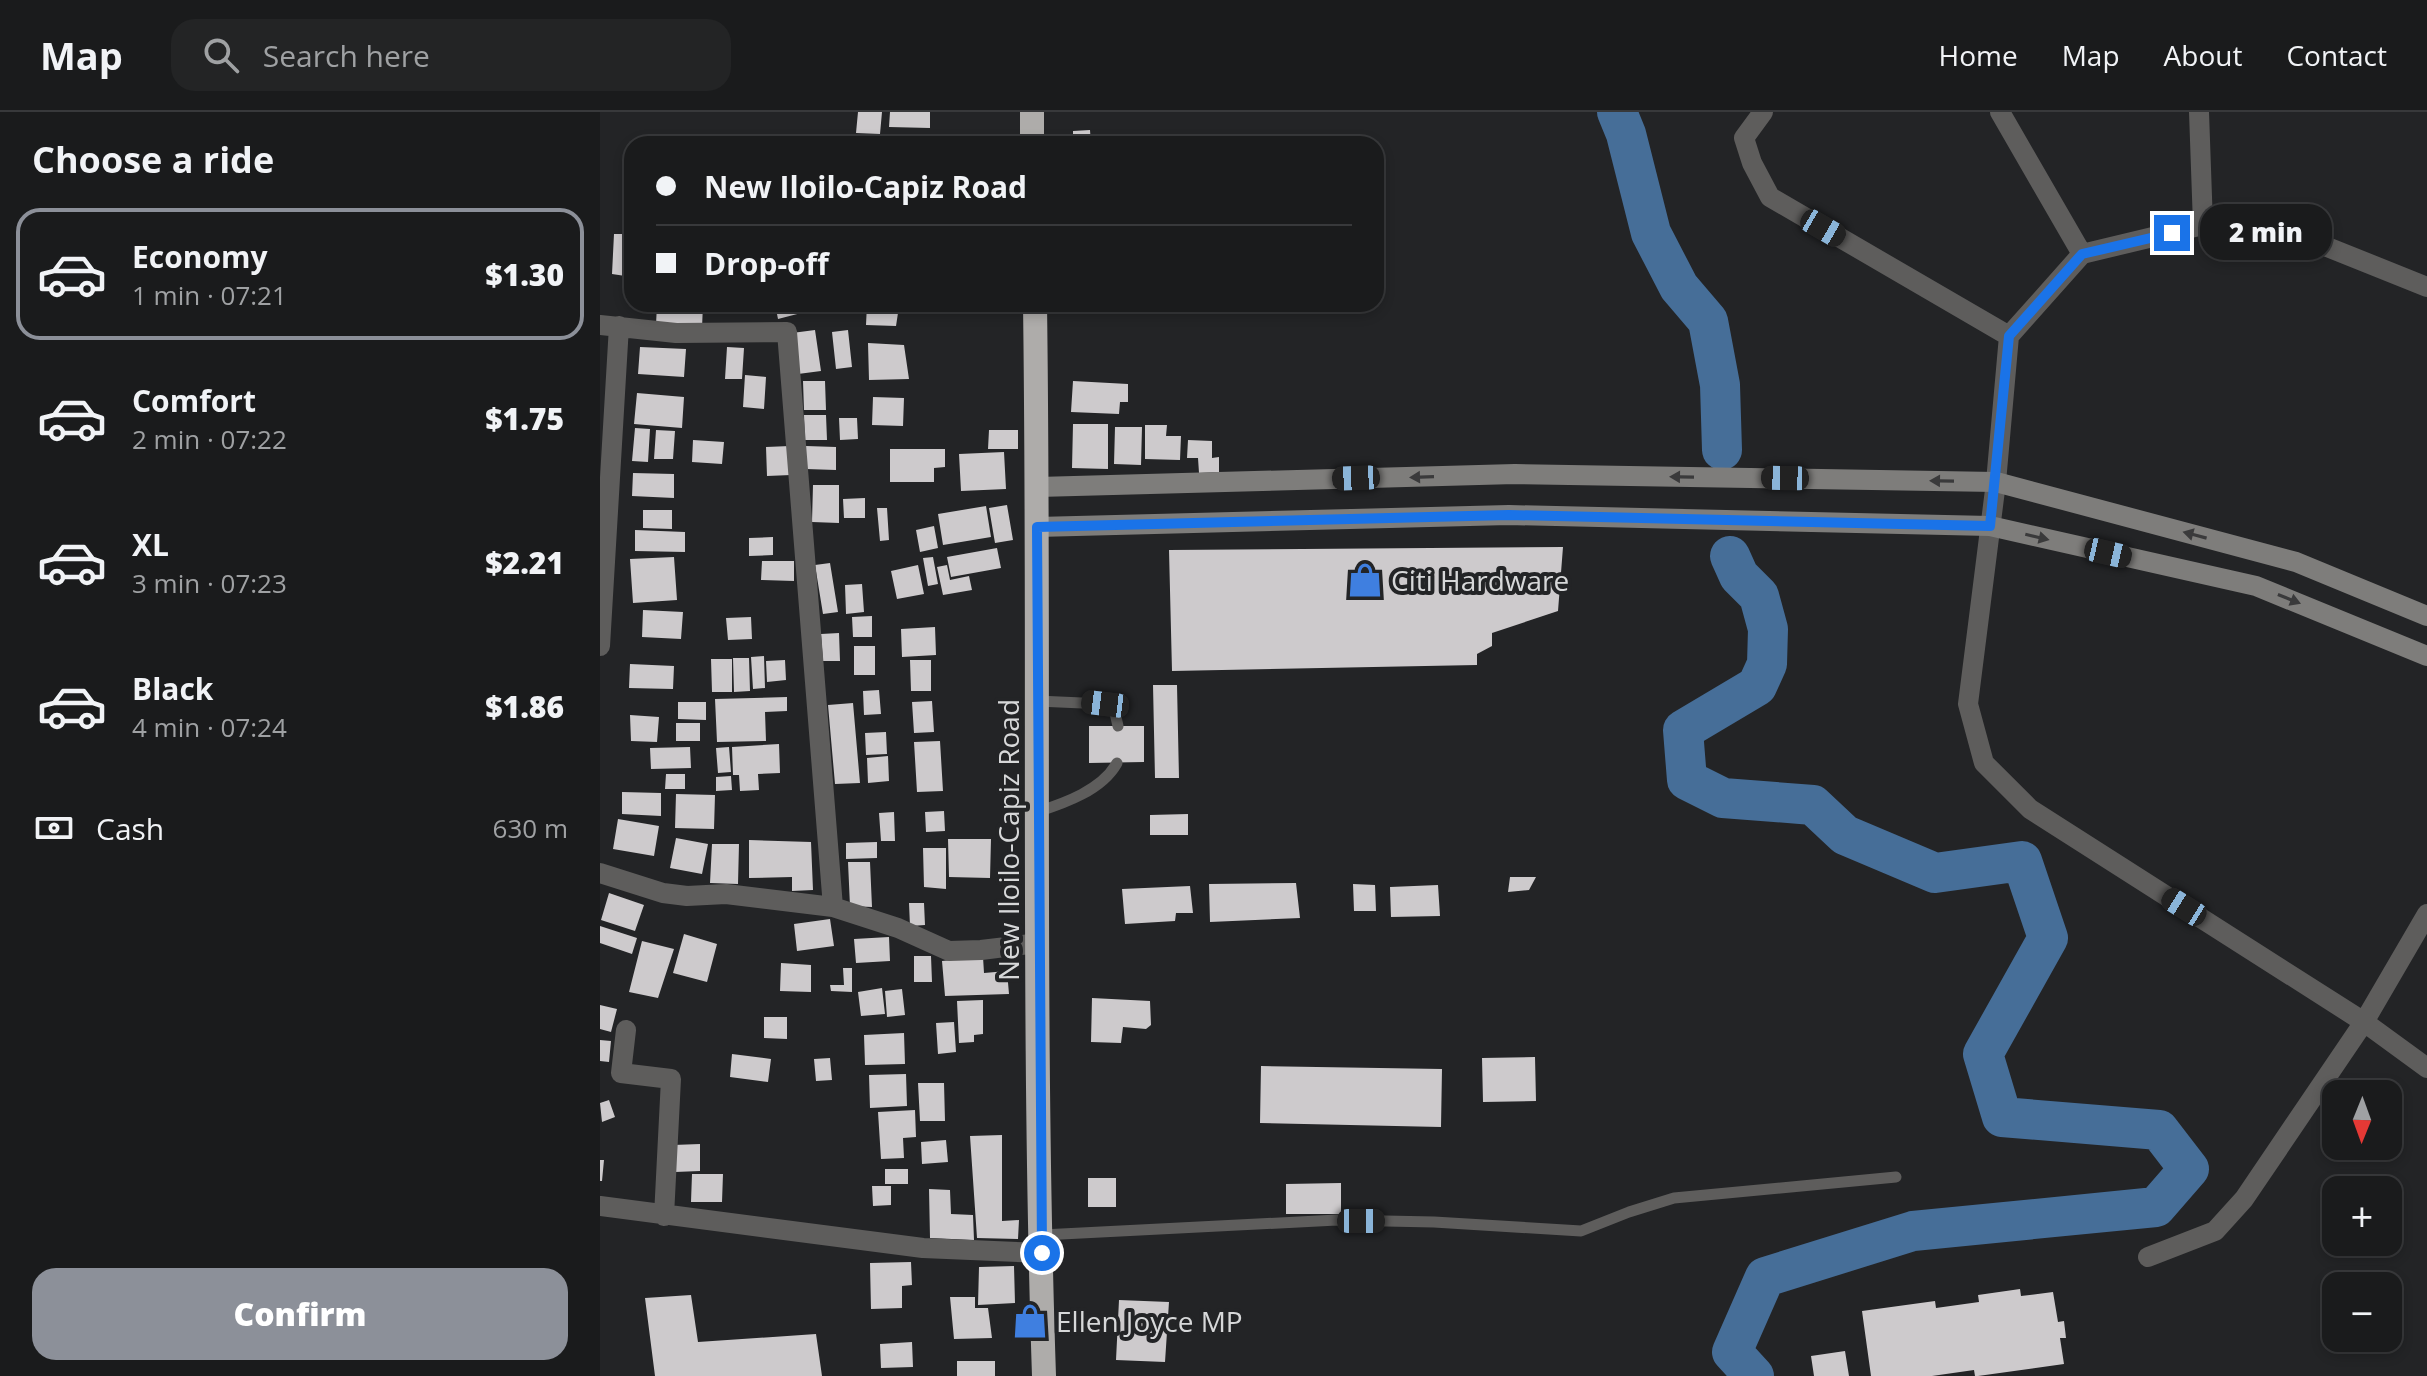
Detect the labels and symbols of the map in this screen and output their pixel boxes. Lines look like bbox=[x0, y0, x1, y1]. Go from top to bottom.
callout: 2 min bbox=[2200, 205, 2332, 261]
car bbox=[1796, 206, 1850, 250]
route end bbox=[2154, 215, 2190, 251]
car bbox=[1332, 465, 1380, 491]
car bbox=[1761, 466, 1809, 490]
one-way arrow bbox=[1409, 470, 1434, 483]
one-way arrow bbox=[1669, 471, 1694, 483]
one-way arrow bbox=[1929, 475, 1954, 487]
one-way arrow bbox=[2183, 528, 2207, 541]
one-way arrow bbox=[2025, 531, 2050, 544]
car bbox=[2082, 536, 2134, 570]
shop icon: Citi Hardware bbox=[1346, 561, 1384, 599]
place label: Citi Hardware bbox=[1391, 561, 1569, 599]
one-way arrow bbox=[2277, 593, 2301, 606]
car bbox=[1080, 689, 1130, 719]
street label: New Iloilo-Capiz Road bbox=[989, 699, 1027, 981]
car bbox=[2157, 884, 2211, 930]
north arrow bbox=[2322, 1080, 2402, 1160]
car bbox=[1337, 1209, 1385, 1233]
route start bbox=[1024, 1235, 1060, 1271]
shop icon: Ellen Joyce MP bbox=[1011, 1302, 1049, 1340]
place label: Ellen Joyce MP bbox=[1056, 1302, 1243, 1340]

